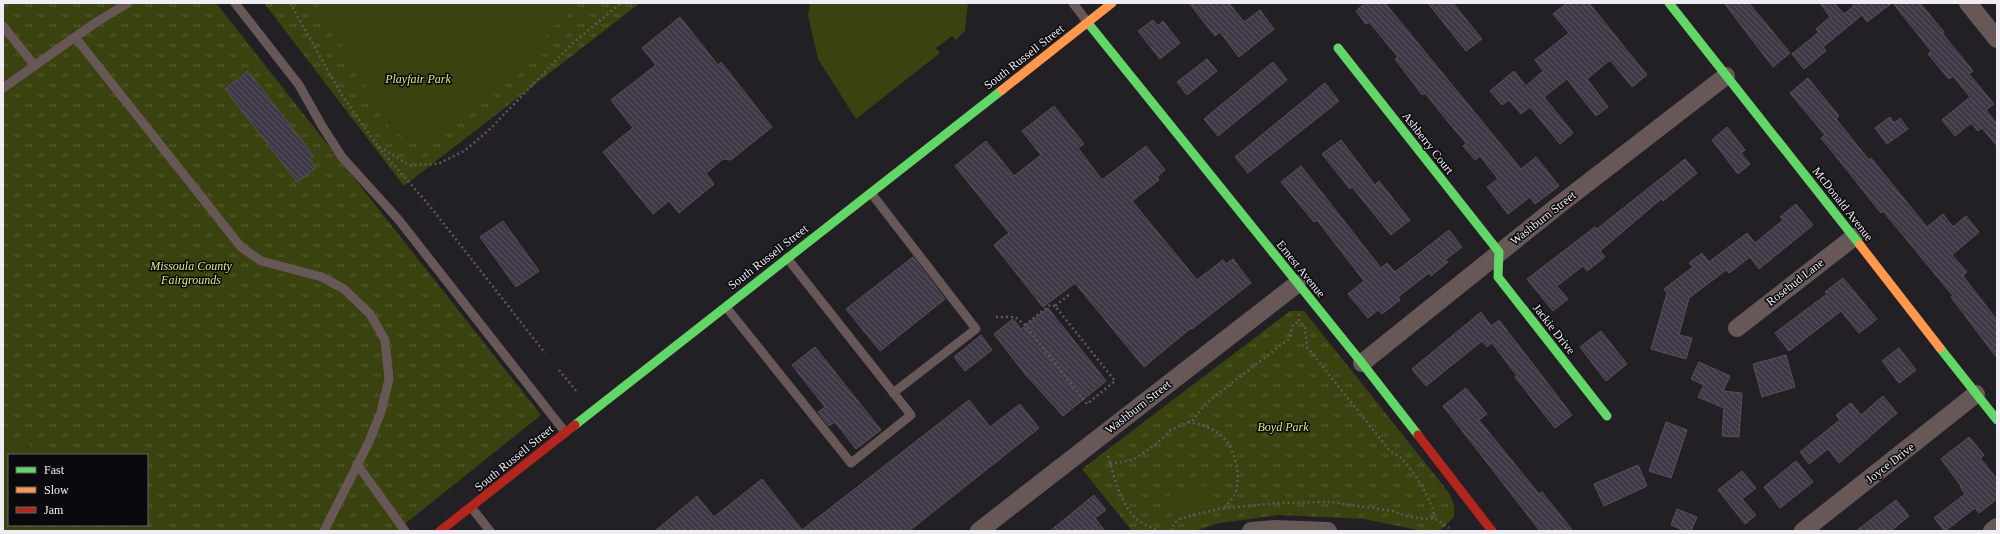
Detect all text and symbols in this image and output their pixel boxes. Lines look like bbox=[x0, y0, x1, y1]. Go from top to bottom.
street label: South Russell Street bbox=[981, 21, 1067, 92]
park label: Playfair Park bbox=[384, 72, 452, 86]
street label: Ashberry Court bbox=[1399, 109, 1457, 177]
street label: McDonald Avenue bbox=[1810, 164, 1876, 244]
street label: Washburn Street bbox=[1507, 188, 1579, 248]
street label: South Russell Street bbox=[725, 221, 811, 292]
street label: Ernest Avenue bbox=[1274, 238, 1328, 300]
street label: Rosebud Lane bbox=[1764, 255, 1826, 309]
park label: Missoula County Fairgrounds bbox=[149, 259, 233, 287]
street label: Jackie Drive bbox=[1530, 301, 1578, 357]
street label: Washburn Street bbox=[1102, 377, 1174, 437]
park label: Boyd Park bbox=[1258, 420, 1309, 434]
street label: South Russell Street bbox=[472, 422, 557, 494]
street label: Joyce Drive bbox=[1863, 440, 1917, 486]
legend bbox=[8, 454, 148, 526]
text: Fast bbox=[44, 463, 65, 477]
text: Slow bbox=[44, 483, 69, 497]
text: Jam bbox=[44, 503, 64, 517]

